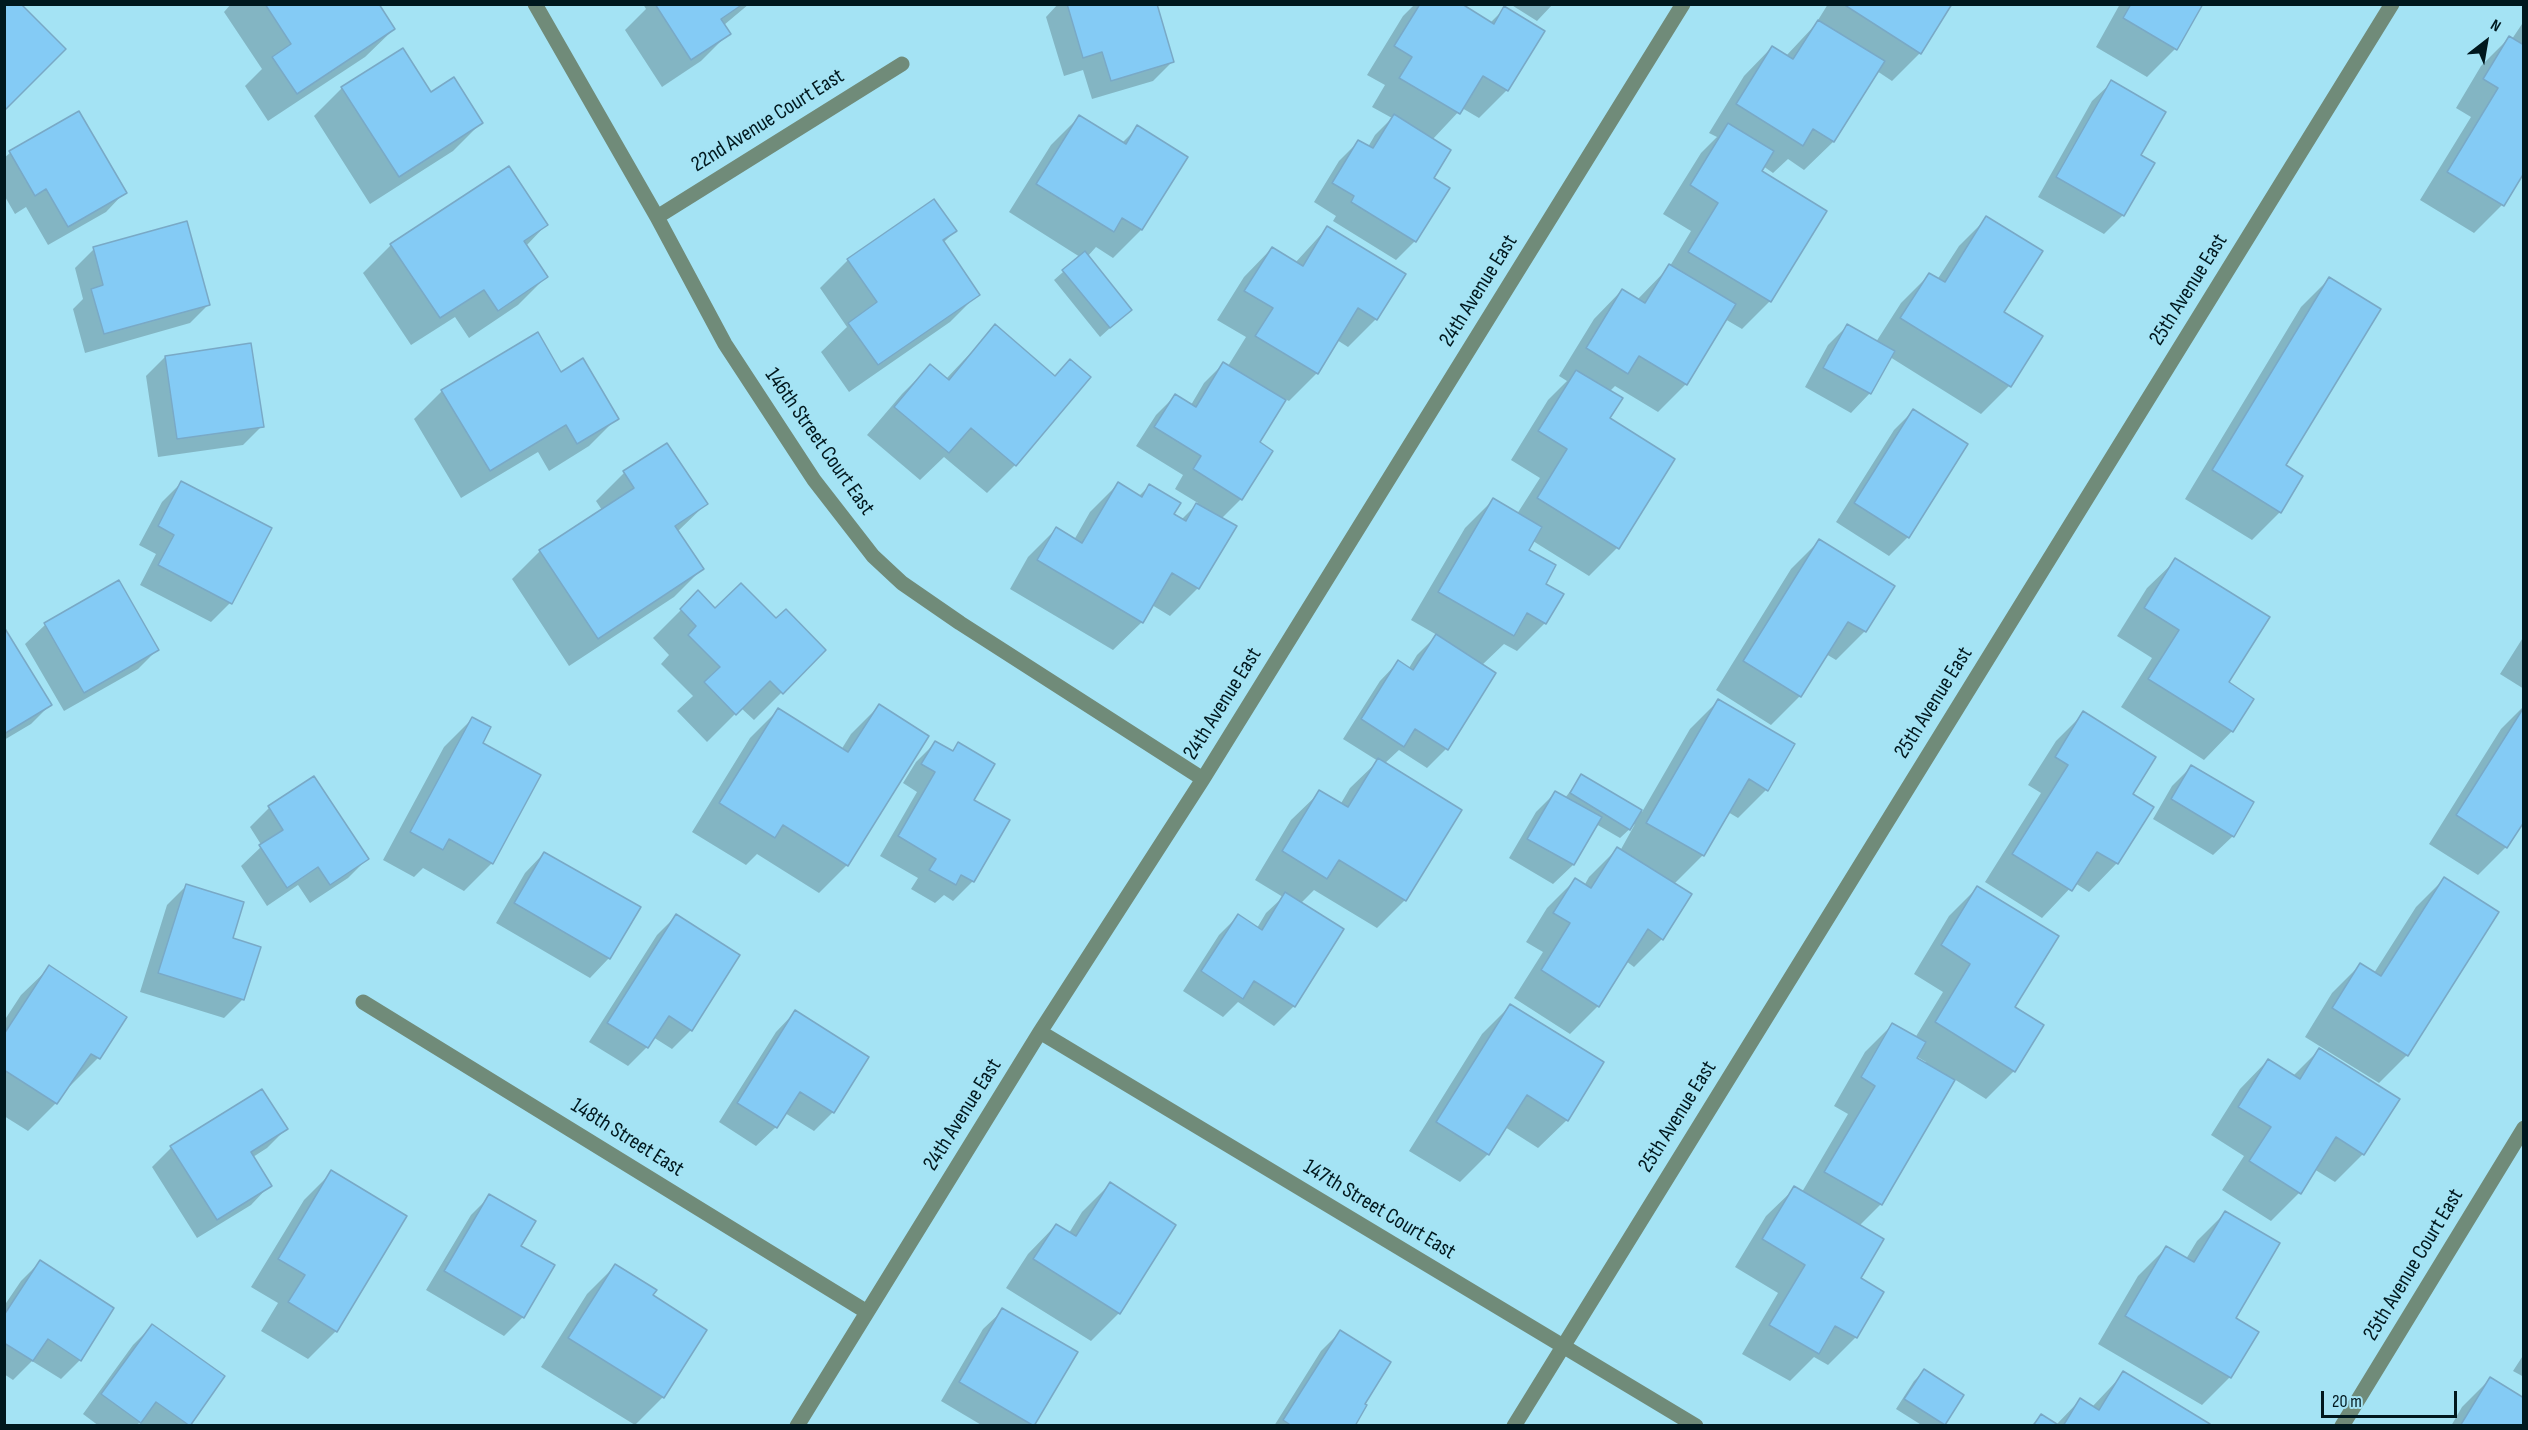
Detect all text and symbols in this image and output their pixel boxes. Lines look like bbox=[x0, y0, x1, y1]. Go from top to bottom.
north arrow bbox=[2456, 12, 2516, 72]
text: N bbox=[2487, 16, 2504, 36]
street label: 22nd Avenue Court East bbox=[687, 63, 849, 179]
street label: 25th Avenue East bbox=[2144, 229, 2234, 351]
street label: 24th Avenue East bbox=[1434, 230, 1524, 352]
street label: 146th Street Court East bbox=[758, 363, 880, 521]
street label: 25th Avenue East bbox=[1889, 642, 1979, 764]
street label: 24th Avenue East bbox=[1178, 643, 1268, 765]
street label: 24th Avenue East bbox=[918, 1054, 1008, 1176]
street label: 25th Avenue East bbox=[1633, 1056, 1723, 1178]
street label: 148th Street East bbox=[566, 1093, 688, 1183]
street label: 147th Street Court East bbox=[1298, 1154, 1460, 1266]
street label: 25th Avenue Court East bbox=[2358, 1184, 2470, 1346]
scale bar bbox=[2324, 1379, 2460, 1417]
text: 20 m bbox=[2332, 1391, 2362, 1412]

